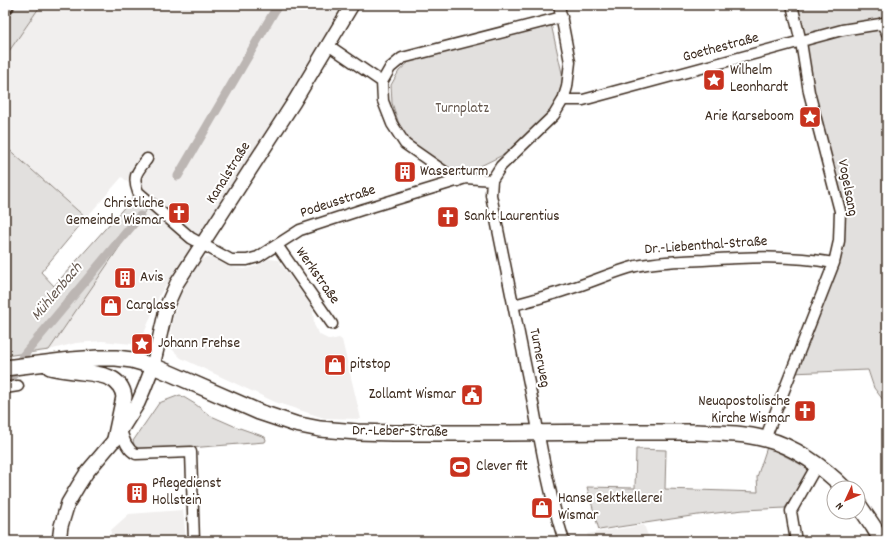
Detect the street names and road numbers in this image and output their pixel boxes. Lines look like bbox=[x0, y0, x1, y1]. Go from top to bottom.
street label: Goethestraße bbox=[680, 27, 762, 69]
street label: Kanalstraße bbox=[201, 137, 257, 208]
street label: Vogelsang bbox=[831, 158, 863, 218]
street label: Podeusstraße bbox=[297, 179, 379, 225]
street label: Dr.-Liebenthal-Straße bbox=[644, 231, 769, 261]
street label: Werkstraße bbox=[289, 243, 345, 309]
street label: Turnerweg bbox=[522, 326, 556, 390]
street label: Dr.-Leber-Straße bbox=[352, 420, 449, 444]

